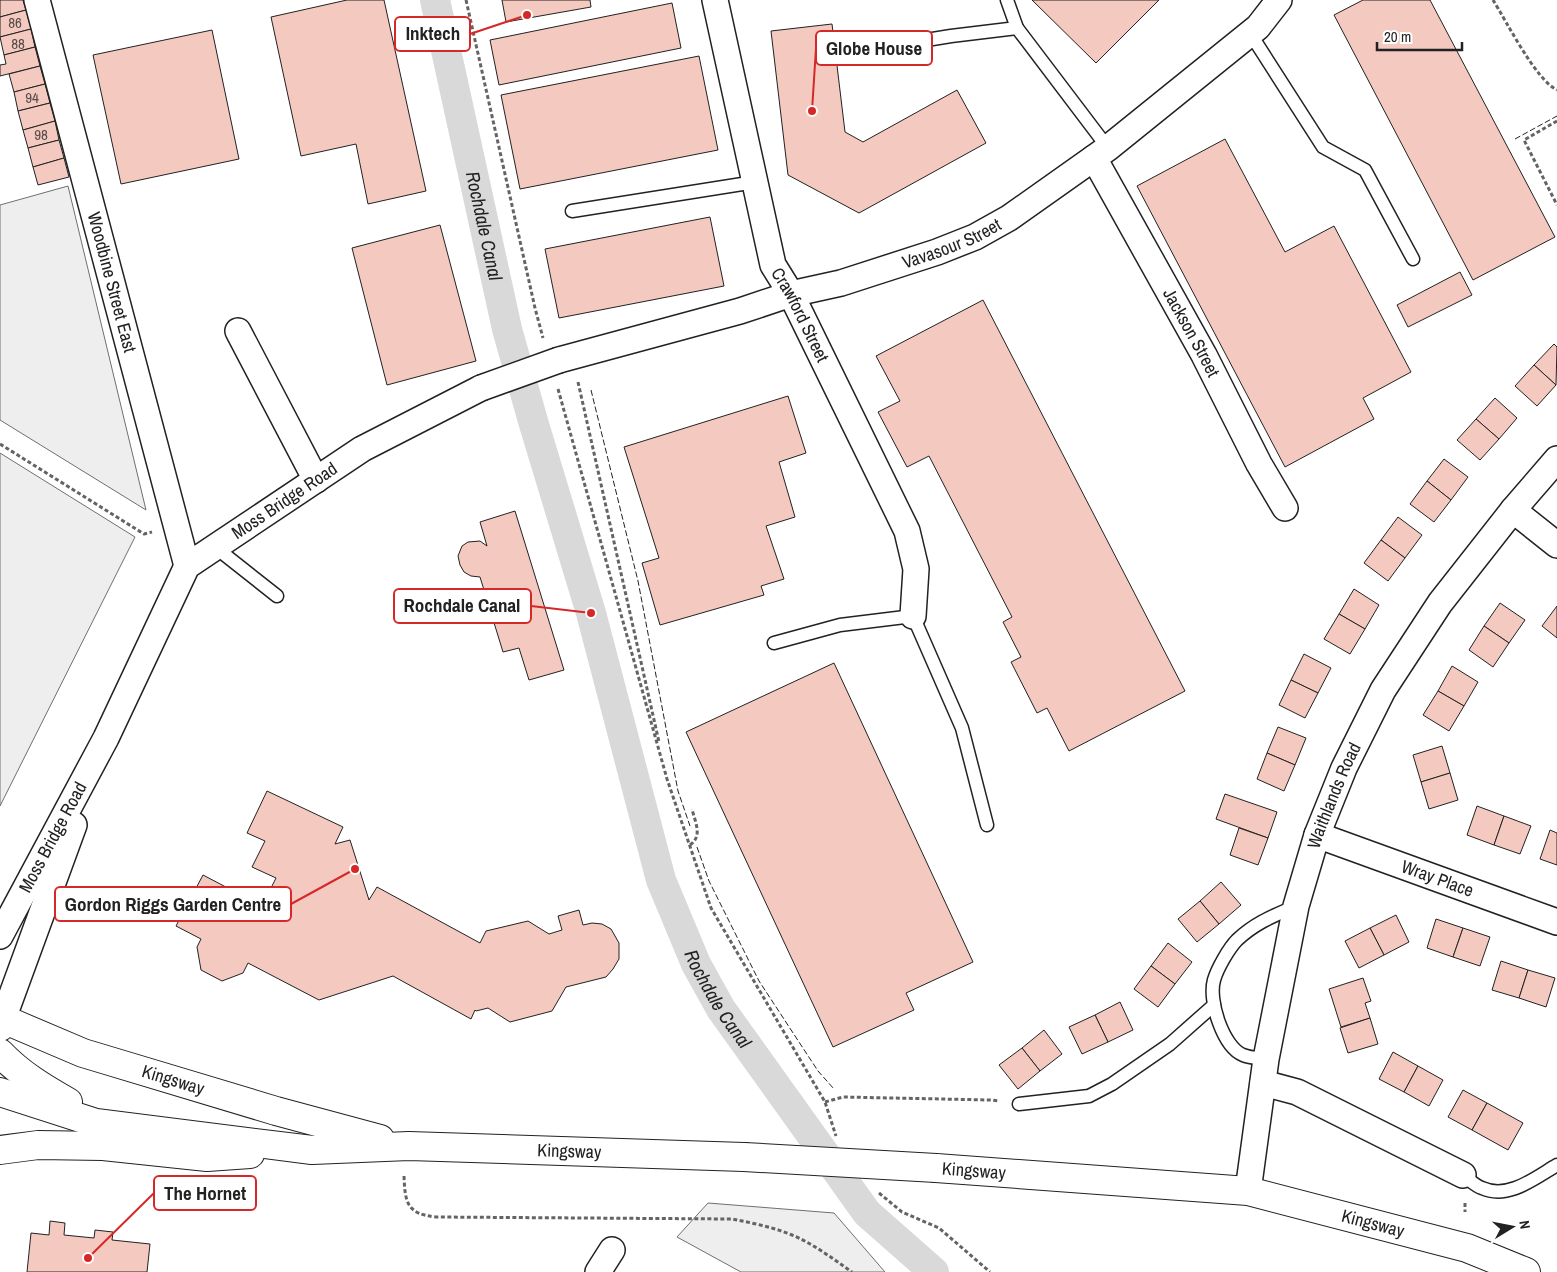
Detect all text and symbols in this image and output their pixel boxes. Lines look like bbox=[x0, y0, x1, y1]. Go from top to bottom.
house number: 86 bbox=[8, 12, 22, 33]
callout: Inktech bbox=[395, 17, 470, 51]
text: Inktech bbox=[406, 20, 460, 46]
scale bar bbox=[1377, 20, 1462, 52]
text: 20 m bbox=[1384, 26, 1411, 47]
callout: Globe House bbox=[816, 31, 932, 65]
house number: 88 bbox=[11, 33, 25, 54]
text: Globe House bbox=[826, 35, 922, 61]
house number: 94 bbox=[25, 87, 39, 108]
house number: 98 bbox=[34, 124, 48, 145]
water label: Rochdale Canal bbox=[460, 169, 509, 283]
street label: Woodbine Street East bbox=[82, 209, 143, 355]
street label: Vavasour Street bbox=[899, 212, 1006, 274]
street label: Crawford Street bbox=[765, 262, 835, 366]
street label: Jackson Street bbox=[1157, 284, 1226, 381]
street label: Moss Bridge Road bbox=[226, 456, 342, 545]
callout: Rochdale Canal bbox=[394, 589, 531, 623]
text: Rochdale Canal bbox=[404, 592, 520, 618]
street label: Waithlands Road bbox=[1301, 738, 1367, 851]
street label: Moss Bridge Road bbox=[13, 777, 92, 897]
street label: Wray Place bbox=[1398, 854, 1477, 903]
callout: Gordon Riggs Garden Centre bbox=[55, 887, 291, 921]
text: Gordon Riggs Garden Centre bbox=[65, 891, 282, 917]
water label: Rochdale Canal bbox=[678, 946, 758, 1054]
street label: Kingsway bbox=[139, 1058, 208, 1101]
street label: Kingsway bbox=[537, 1137, 602, 1164]
street label: Kingsway bbox=[941, 1155, 1007, 1185]
callout: The Hornet bbox=[154, 1176, 256, 1210]
text: The Hornet bbox=[164, 1180, 246, 1206]
north arrow bbox=[1487, 1202, 1537, 1252]
street label: Kingsway bbox=[1339, 1203, 1408, 1243]
text: N bbox=[1515, 1219, 1534, 1230]

